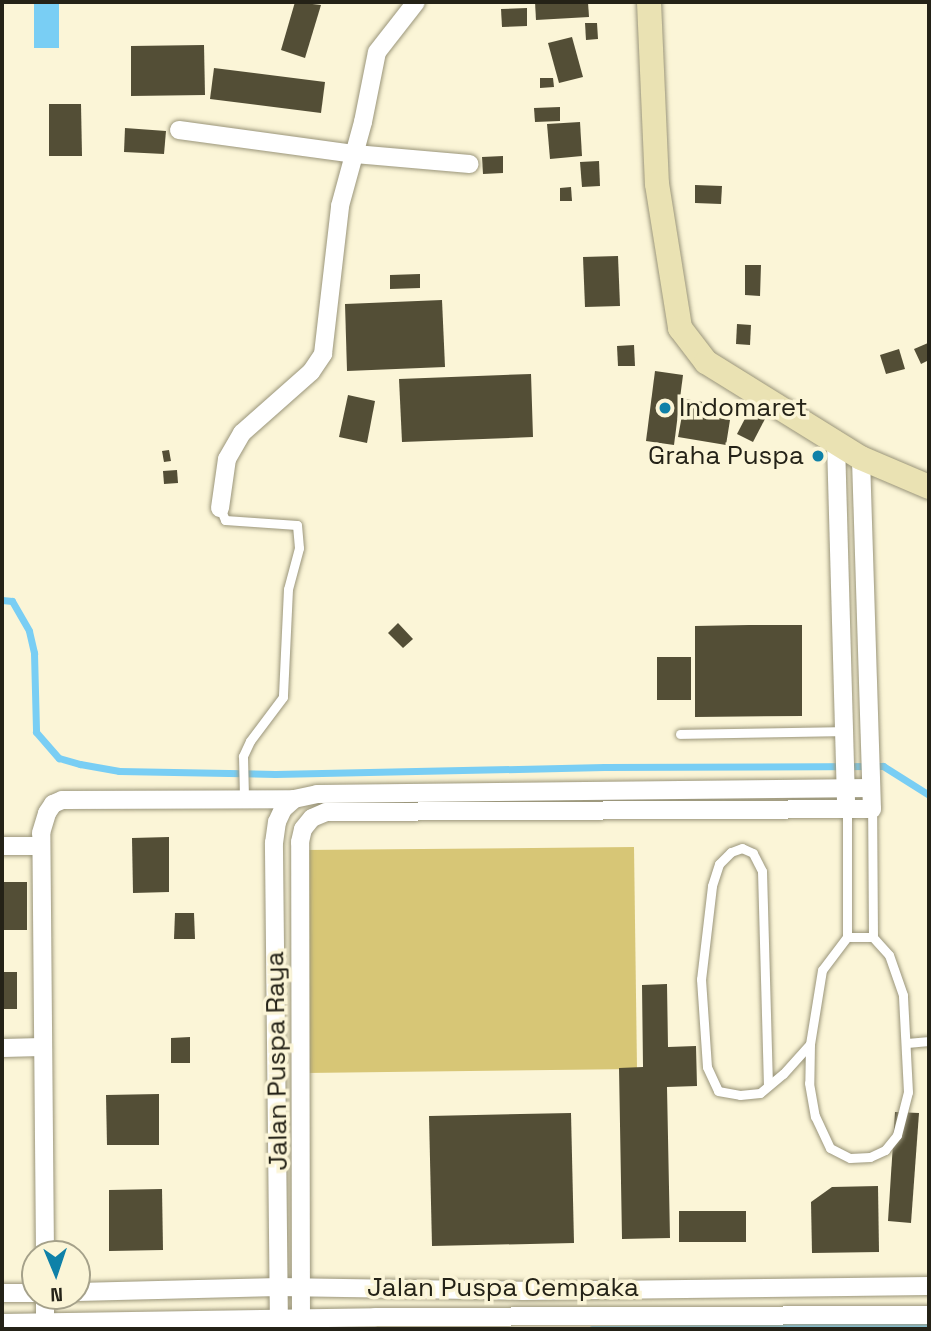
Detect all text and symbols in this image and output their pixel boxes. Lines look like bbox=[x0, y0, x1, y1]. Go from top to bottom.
place label: Indomaret bbox=[679, 392, 808, 424]
marker: Indomaret bbox=[657, 400, 673, 416]
place label: Graha Puspa bbox=[648, 440, 804, 472]
marker: Graha Puspa bbox=[810, 448, 826, 464]
street label: Jalan Puspa Raya bbox=[259, 951, 295, 1171]
north arrow bbox=[21, 1240, 91, 1310]
street label: Jalan Puspa Cempaka bbox=[367, 1272, 639, 1304]
text: N bbox=[50, 1282, 63, 1307]

